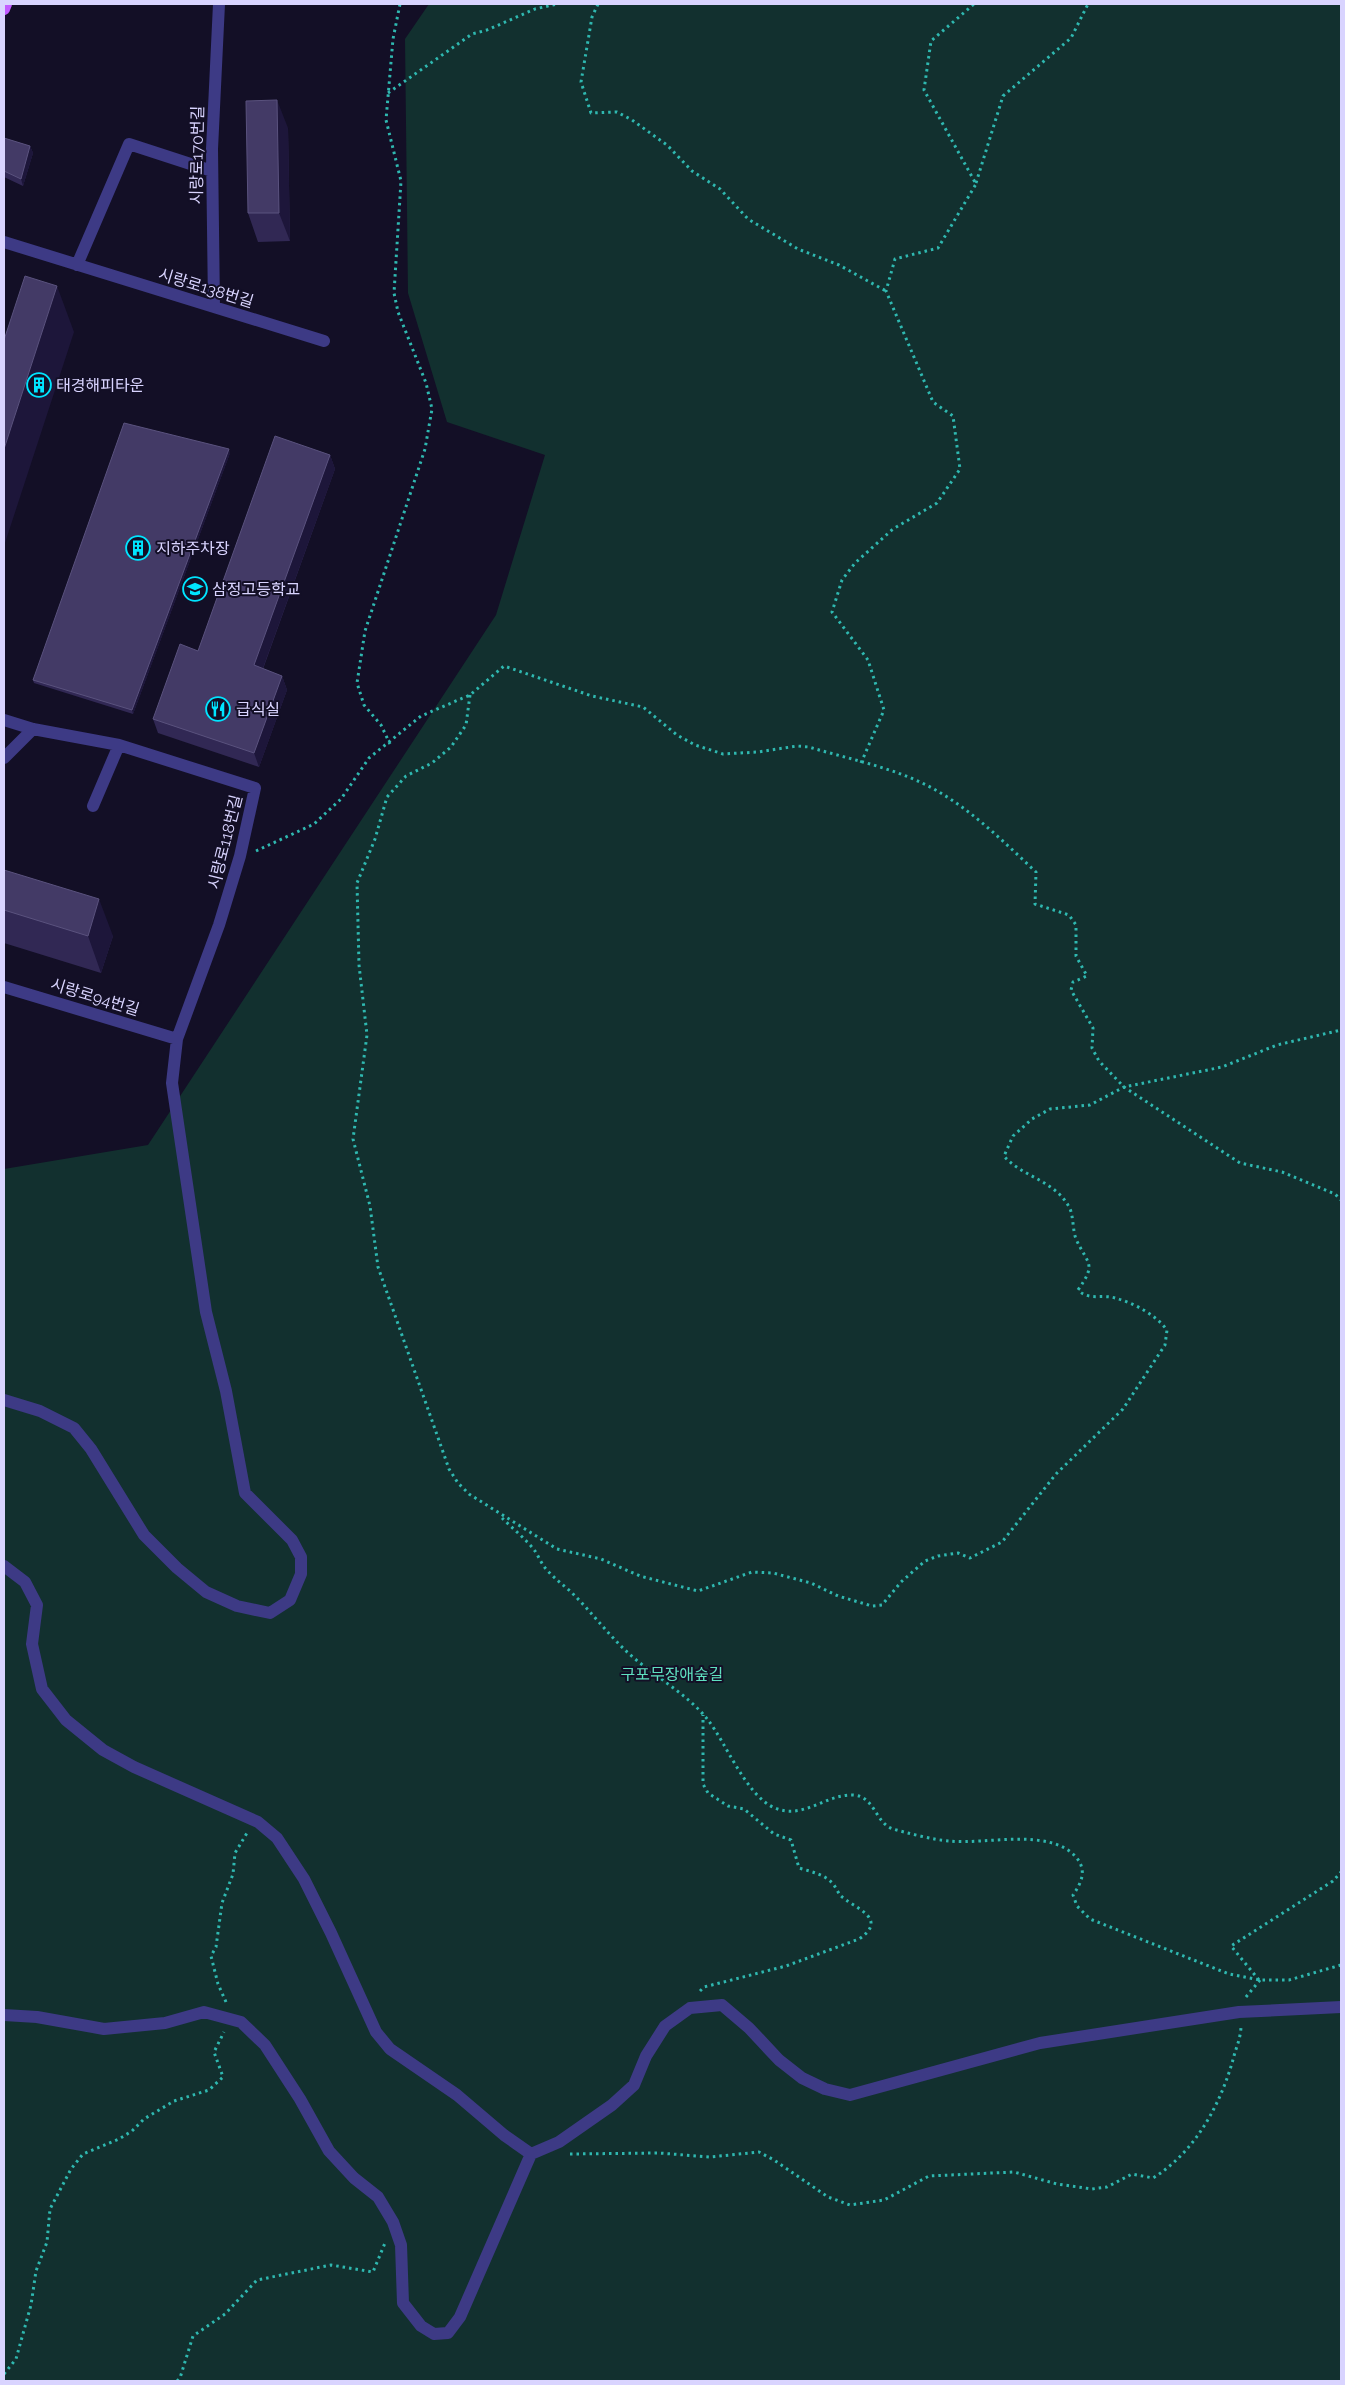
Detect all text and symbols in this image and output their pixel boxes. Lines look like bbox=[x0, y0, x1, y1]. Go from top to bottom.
street label: 시랑로170번길 bbox=[187, 106, 207, 204]
street label: 시랑로138번길 bbox=[156, 265, 256, 311]
building icon: 태경해피타운 bbox=[26, 372, 52, 398]
place label: 태경해피타운 bbox=[56, 376, 144, 395]
building icon: 지하주차장 bbox=[125, 535, 151, 561]
place label: 지하주차장 bbox=[156, 539, 230, 558]
school or university icon: 삼정고등학교 bbox=[182, 576, 208, 602]
place label: 삼정고등학교 bbox=[212, 580, 300, 599]
restaurant icon: 급식실 bbox=[205, 696, 231, 722]
place label: 급식실 bbox=[236, 700, 280, 719]
street label: 시랑로118번길 bbox=[204, 793, 246, 891]
street label: 시랑로94번길 bbox=[48, 975, 142, 1019]
park label: 구포무장애숲길 bbox=[620, 1665, 724, 1684]

